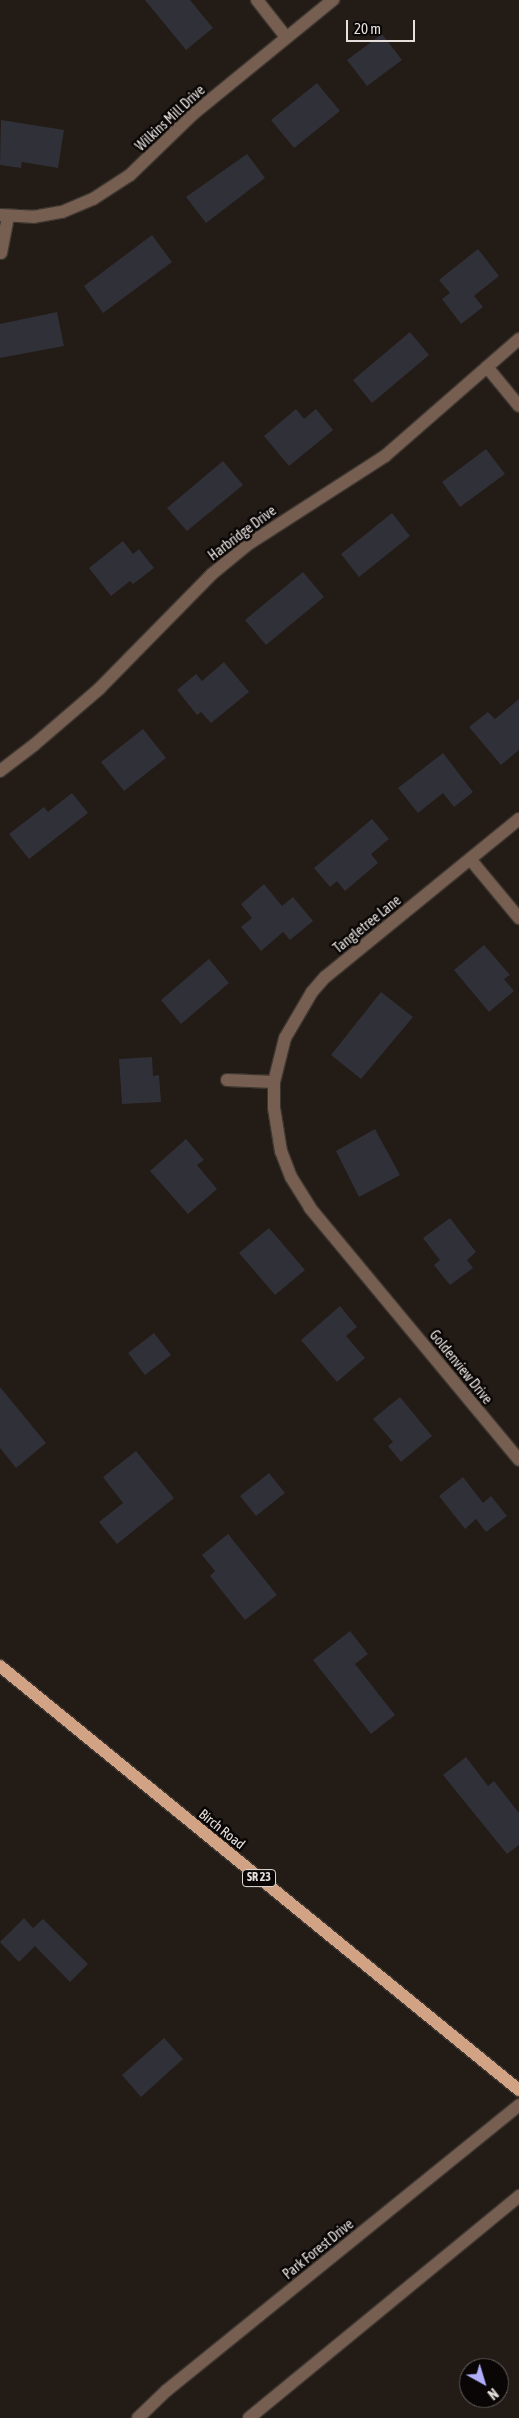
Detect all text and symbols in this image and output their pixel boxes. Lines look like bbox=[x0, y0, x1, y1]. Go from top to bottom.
scale bar bbox=[349, 10, 418, 42]
text: 20 m bbox=[354, 20, 381, 37]
street label: Wilkins Mill Drive bbox=[132, 82, 208, 154]
street label: Harbridge Drive bbox=[205, 502, 279, 564]
street label: Tangletree Lane bbox=[330, 892, 404, 956]
street label: Goldenview Drive bbox=[426, 1327, 496, 1407]
street label: Birch Road bbox=[195, 1805, 249, 1853]
road number: SR 23 bbox=[242, 1869, 276, 1888]
street label: Park Forest Drive bbox=[279, 2215, 357, 2283]
north arrow bbox=[459, 2358, 509, 2408]
text: N bbox=[485, 2385, 501, 2403]

